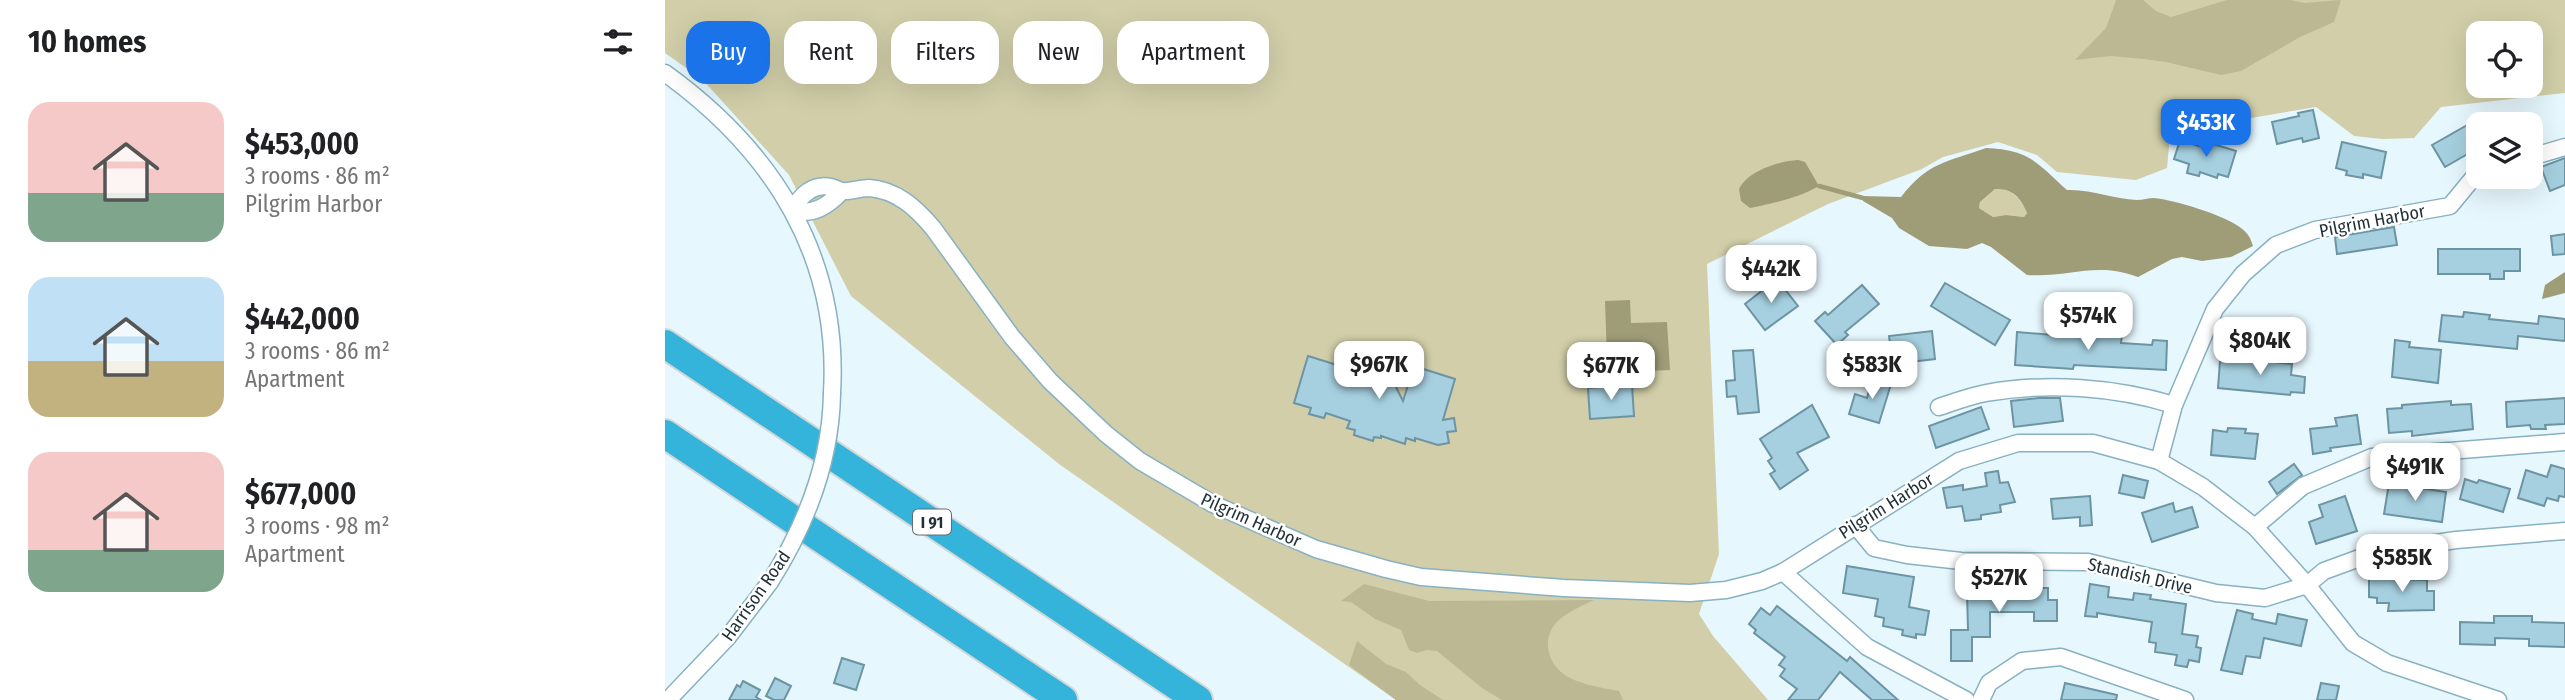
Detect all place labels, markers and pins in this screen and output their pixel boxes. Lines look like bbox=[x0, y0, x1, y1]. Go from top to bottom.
pin: $453K bbox=[2157, 100, 2255, 159]
pin: $442K bbox=[1722, 246, 1820, 305]
pin: $574K bbox=[2039, 292, 2137, 352]
pin: $804K bbox=[2211, 318, 2309, 377]
pin: $967K bbox=[1330, 342, 1428, 401]
pin: $677K bbox=[1562, 342, 1660, 402]
pin: $583K bbox=[1823, 342, 1921, 401]
pin: $491K bbox=[2366, 444, 2464, 503]
pin: $585K bbox=[2353, 534, 2451, 594]
pin: $527K bbox=[1950, 554, 2048, 614]

